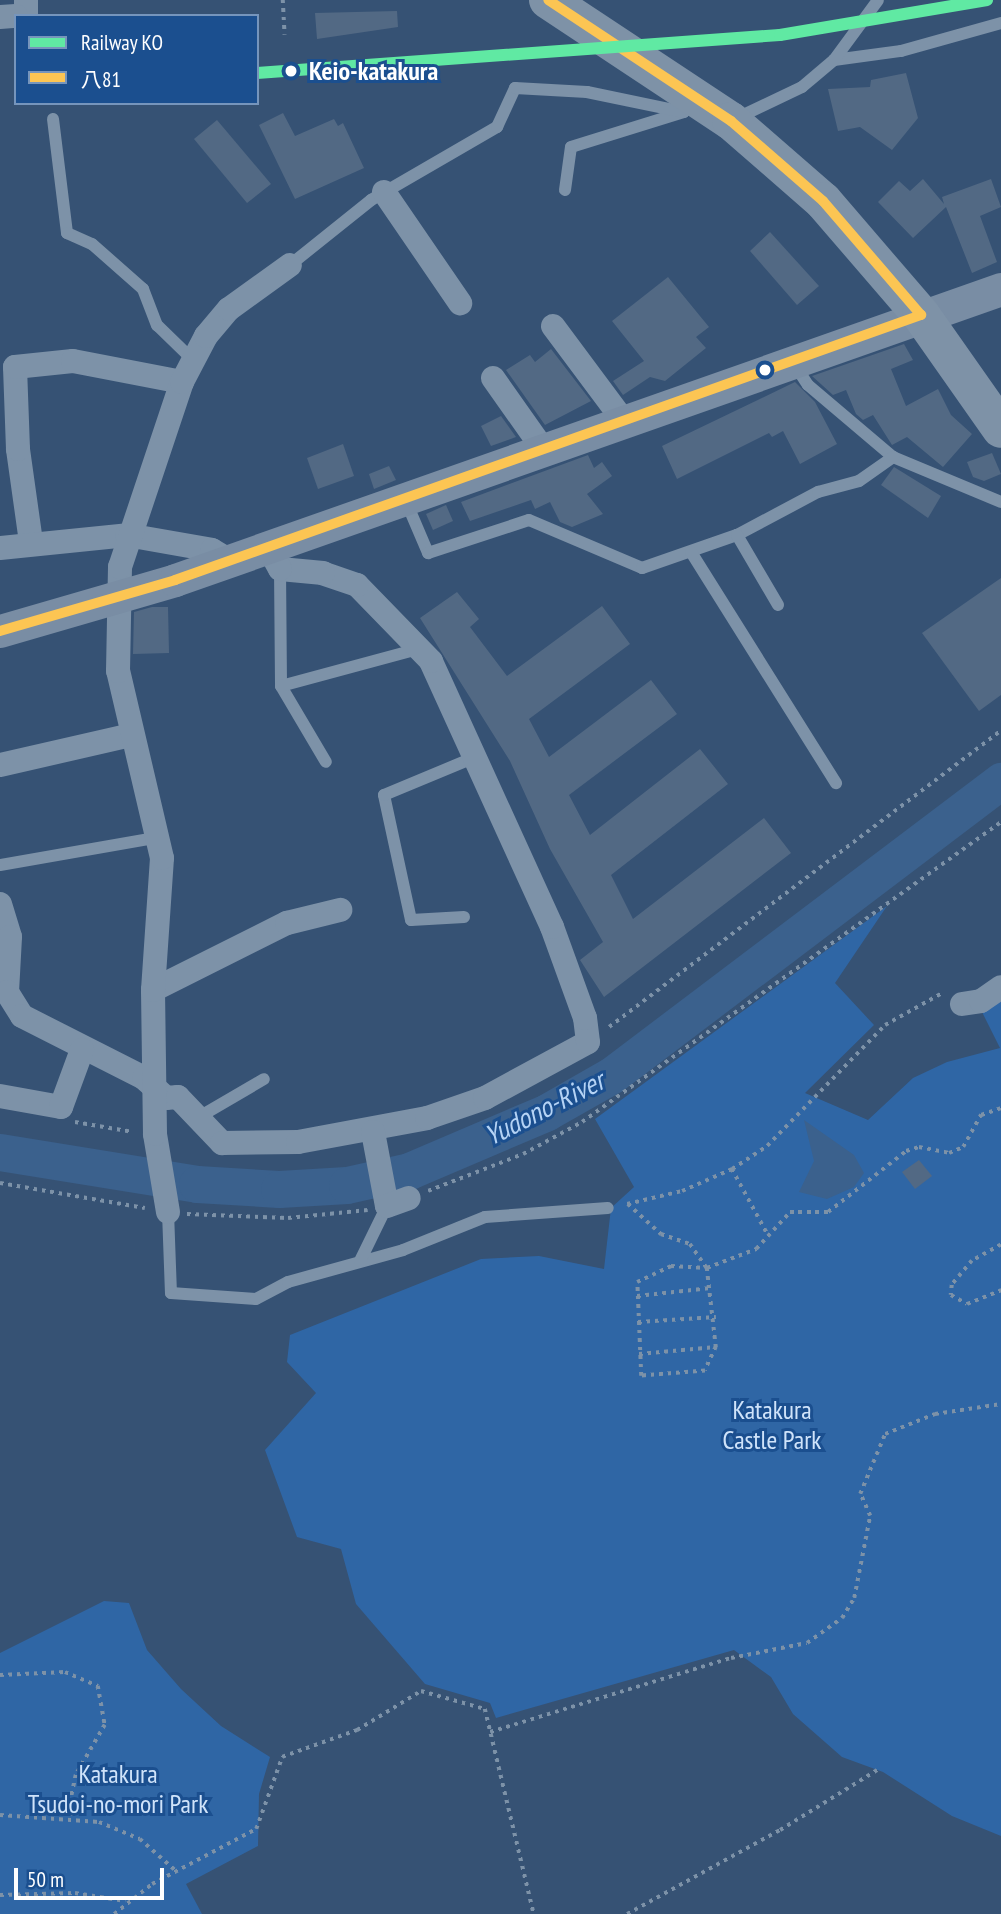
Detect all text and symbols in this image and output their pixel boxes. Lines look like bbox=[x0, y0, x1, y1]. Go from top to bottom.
legend bbox=[14, 14, 259, 105]
text: Railway KO bbox=[81, 29, 163, 56]
place label: Keio-katakura bbox=[309, 55, 438, 87]
marker: Keio-katakura bbox=[279, 59, 303, 83]
text: 八81 bbox=[81, 66, 121, 93]
unlabelled marker bbox=[758, 363, 772, 377]
water label: Yudono-River bbox=[479, 1064, 609, 1152]
park label: Katakura Castle Park bbox=[723, 1394, 821, 1456]
park label: Katakura Tsudoi-no-mori Park bbox=[28, 1758, 208, 1820]
scale bar bbox=[18, 1854, 168, 1898]
text: 50 m bbox=[27, 1866, 64, 1893]

